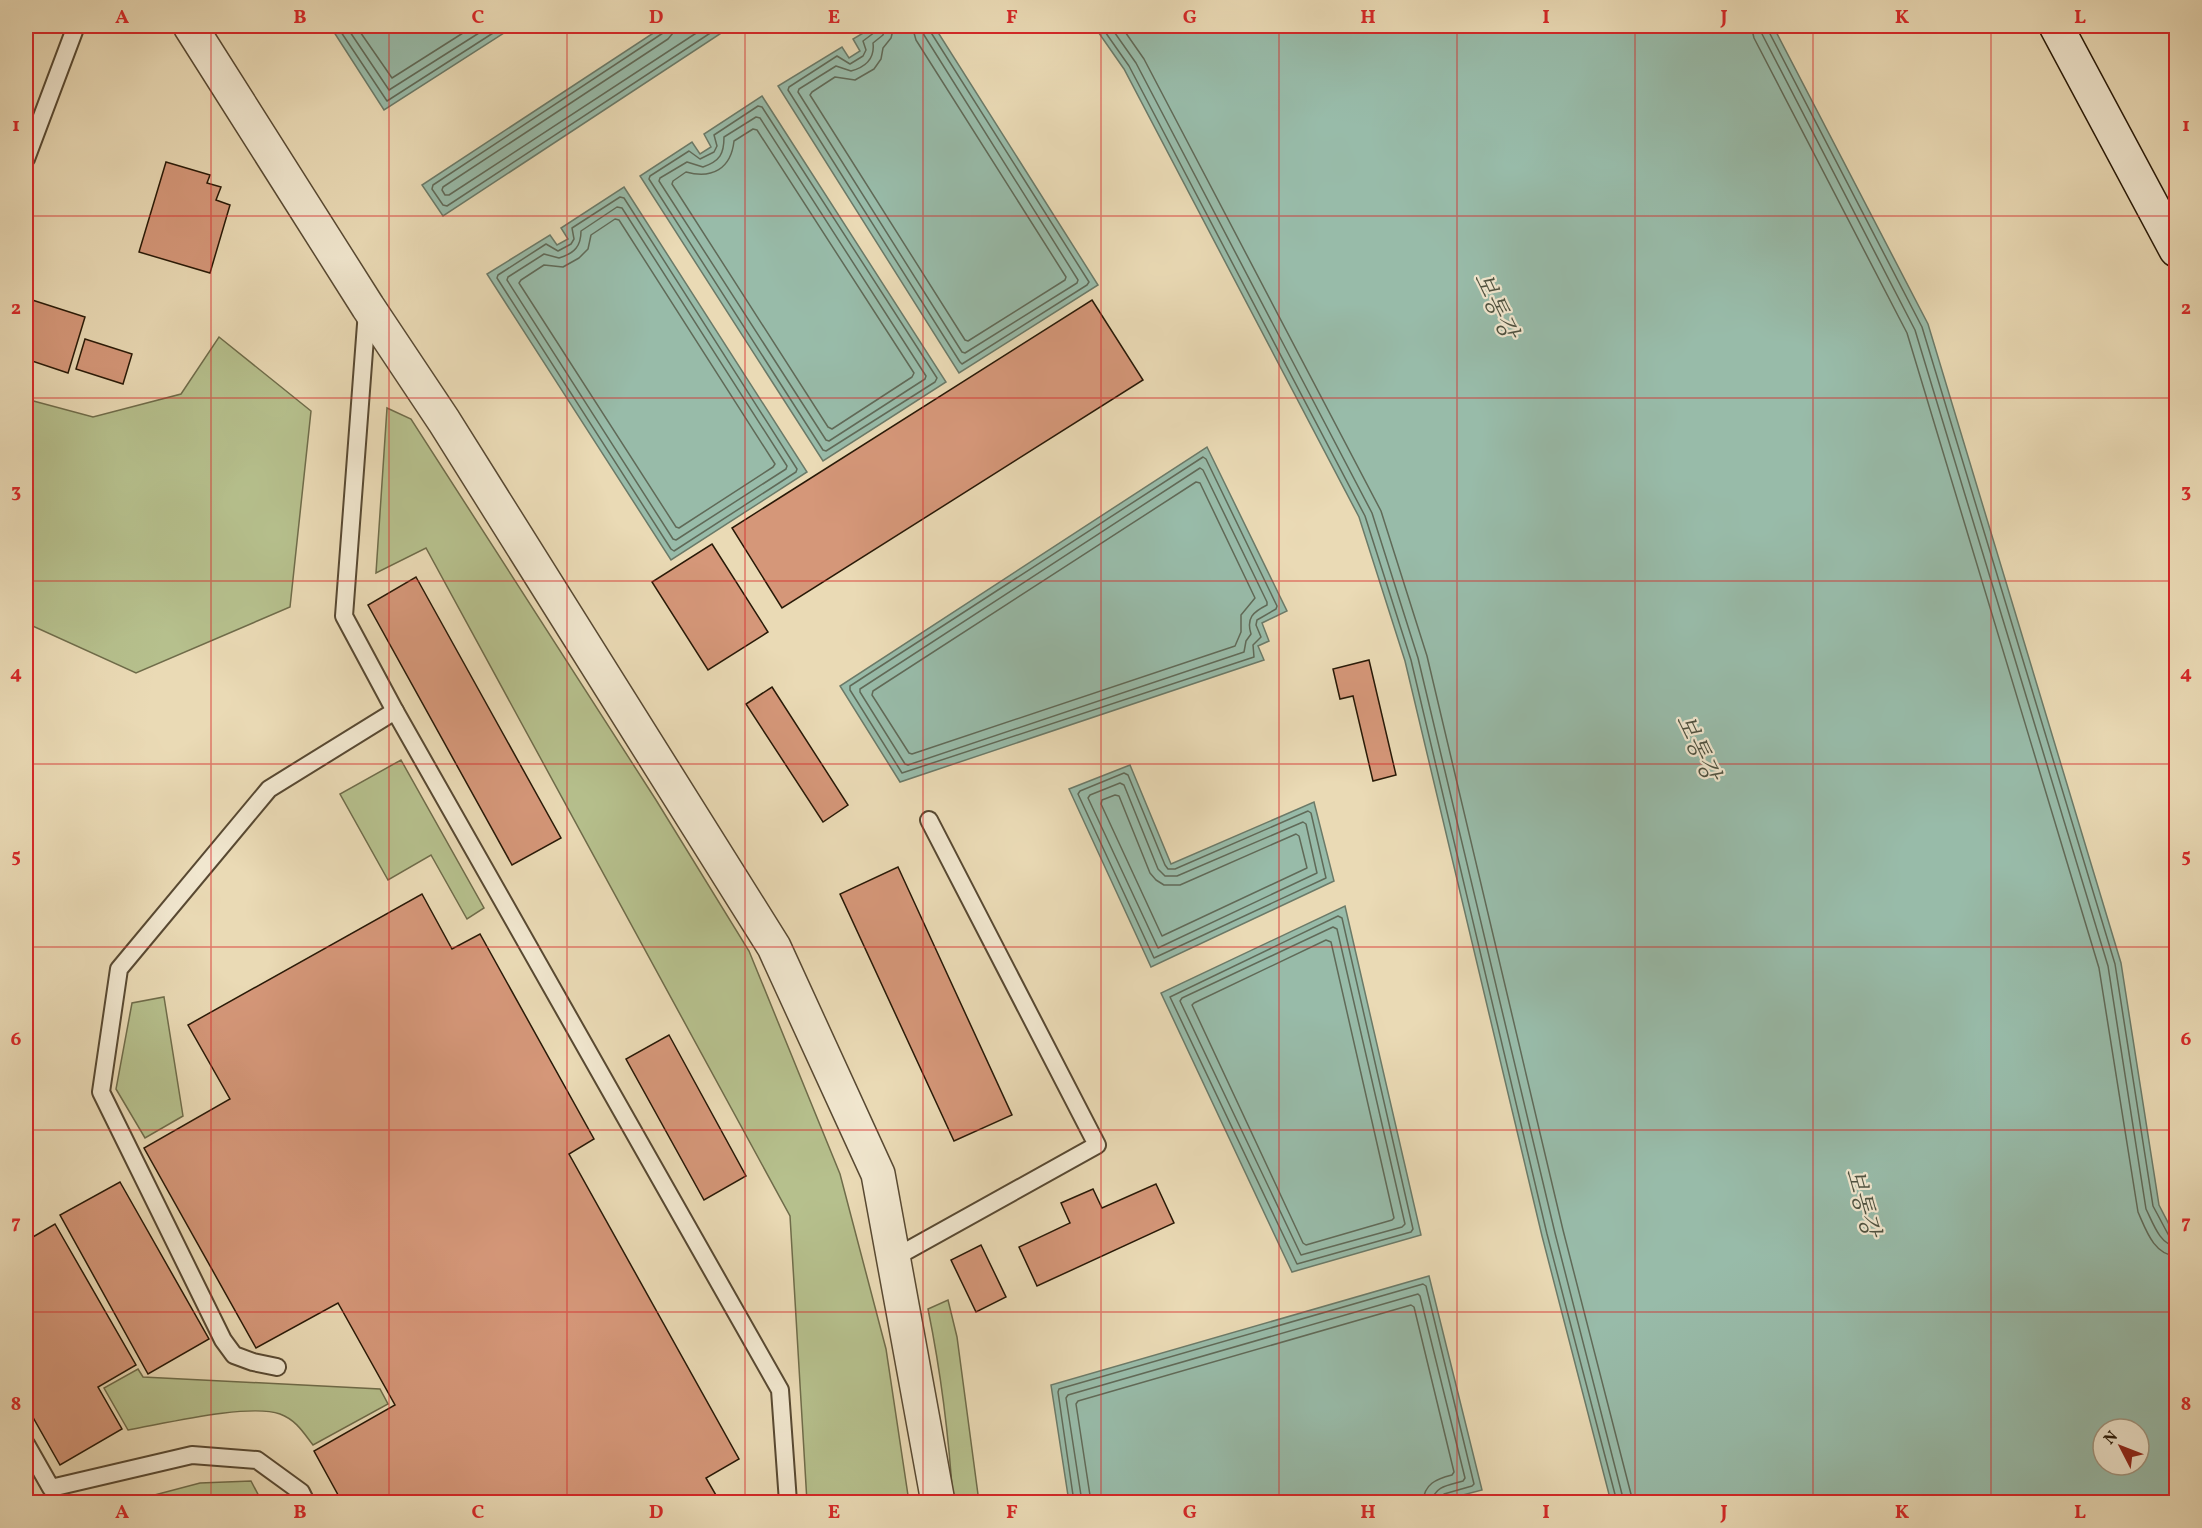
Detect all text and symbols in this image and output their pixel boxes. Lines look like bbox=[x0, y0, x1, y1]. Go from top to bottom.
text: A bbox=[115, 4, 129, 32]
text: B bbox=[293, 4, 307, 32]
text: C bbox=[472, 4, 485, 32]
text: D bbox=[649, 4, 663, 32]
text: E bbox=[828, 4, 840, 32]
text: F bbox=[1006, 4, 1018, 32]
text: G bbox=[1183, 4, 1197, 32]
text: H bbox=[1360, 4, 1376, 32]
text: I bbox=[1542, 4, 1550, 32]
text: J bbox=[1719, 4, 1728, 32]
text: K bbox=[1895, 4, 1910, 32]
text: L bbox=[2074, 4, 2086, 32]
text: 1 bbox=[12, 112, 20, 140]
text: 1 bbox=[2182, 112, 2190, 140]
water label: 보통강 bbox=[1464, 267, 1526, 348]
text: 2 bbox=[11, 295, 21, 323]
text: 2 bbox=[2181, 295, 2191, 323]
text: 3 bbox=[11, 478, 21, 506]
text: 3 bbox=[2181, 478, 2191, 506]
text: 4 bbox=[10, 660, 22, 688]
text: 4 bbox=[2180, 660, 2192, 688]
water label: 보통강 bbox=[1666, 709, 1728, 790]
text: 5 bbox=[11, 843, 21, 871]
text: 5 bbox=[2181, 843, 2191, 871]
text: 6 bbox=[11, 1026, 22, 1054]
text: 6 bbox=[2181, 1026, 2192, 1054]
water label: 보통강 bbox=[1836, 1165, 1887, 1244]
text: 7 bbox=[11, 1209, 21, 1237]
text: 7 bbox=[2181, 1209, 2191, 1237]
text: 8 bbox=[11, 1391, 21, 1419]
text: 8 bbox=[2181, 1391, 2191, 1419]
north arrow bbox=[2091, 1417, 2151, 1477]
text: N bbox=[2099, 1426, 2124, 1450]
text: A bbox=[115, 1499, 129, 1527]
text: B bbox=[293, 1499, 307, 1527]
text: C bbox=[472, 1499, 485, 1527]
text: D bbox=[649, 1499, 663, 1527]
text: E bbox=[828, 1499, 840, 1527]
text: F bbox=[1006, 1499, 1018, 1527]
text: G bbox=[1183, 1499, 1197, 1527]
text: H bbox=[1360, 1499, 1376, 1527]
text: I bbox=[1542, 1499, 1550, 1527]
text: J bbox=[1719, 1499, 1728, 1527]
text: K bbox=[1895, 1499, 1910, 1527]
text: L bbox=[2074, 1499, 2086, 1527]

